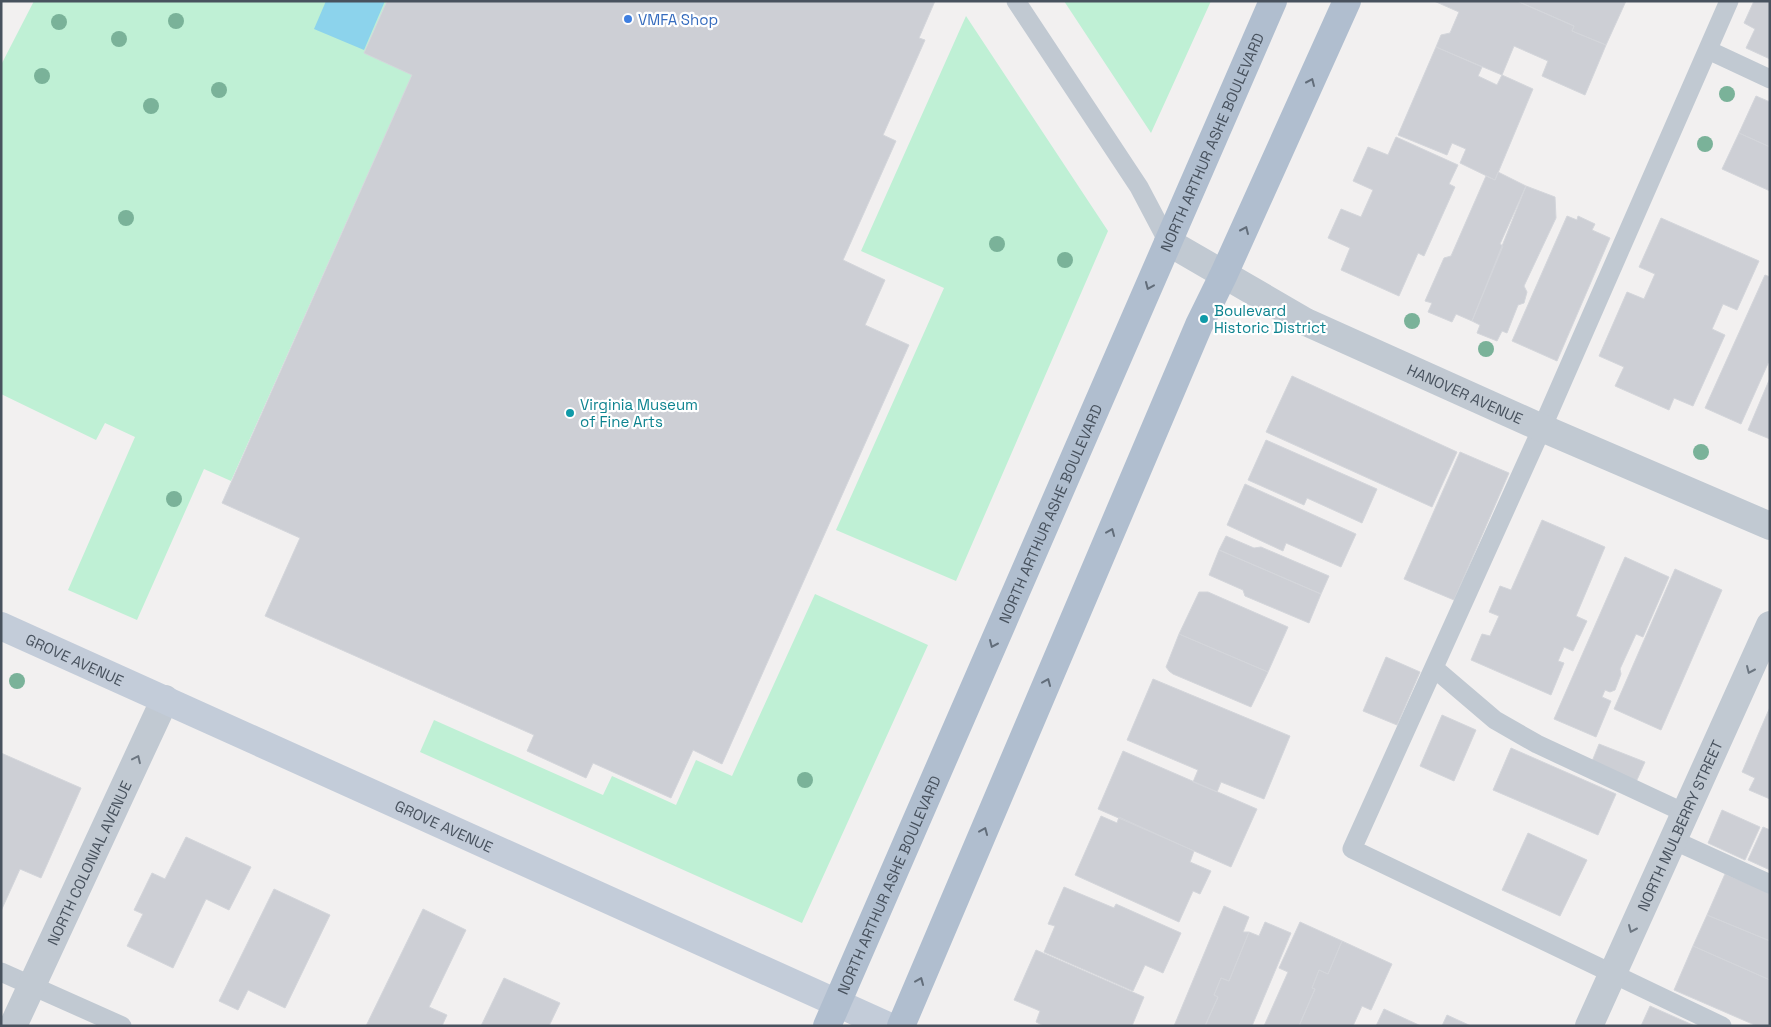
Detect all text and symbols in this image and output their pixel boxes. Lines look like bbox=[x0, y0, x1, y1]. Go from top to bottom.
place label: VMFA Shop bbox=[638, 10, 718, 29]
marker: VMFA Shop bbox=[622, 13, 634, 25]
street label: NORTH ARTHUR ASHE BOULEVARD bbox=[1156, 30, 1268, 255]
one-way arrow bbox=[1305, 78, 1315, 87]
one-way arrow bbox=[1238, 226, 1249, 235]
one-way arrow bbox=[1145, 282, 1155, 290]
place label: Boulevard Historic District bbox=[1214, 301, 1327, 337]
marker: Boulevard Historic District bbox=[1198, 313, 1210, 325]
street label: HANOVER AVENUE bbox=[1404, 359, 1526, 428]
place label: Virginia Museum of Fine Arts bbox=[580, 395, 698, 431]
street label: NORTH ARTHUR ASHE BOULEVARD bbox=[994, 401, 1106, 626]
marker: Virginia Museum of Fine Arts bbox=[564, 407, 576, 419]
one-way arrow bbox=[1104, 528, 1115, 537]
street label: GROVE AVENUE bbox=[23, 629, 127, 690]
one-way arrow bbox=[989, 639, 1000, 648]
one-way arrow bbox=[1745, 665, 1756, 674]
one-way arrow bbox=[1041, 678, 1052, 687]
street label: NORTH MULBERRY STREET bbox=[1633, 737, 1726, 914]
one-way arrow bbox=[131, 755, 141, 764]
street label: NORTH ARTHUR ASHE BOULEVARD bbox=[832, 772, 944, 997]
street label: NORTH COLONIAL AVENUE bbox=[43, 778, 135, 948]
street label: GROVE AVENUE bbox=[392, 795, 496, 856]
one-way arrow bbox=[977, 827, 988, 836]
one-way arrow bbox=[1628, 924, 1639, 933]
one-way arrow bbox=[914, 977, 925, 986]

